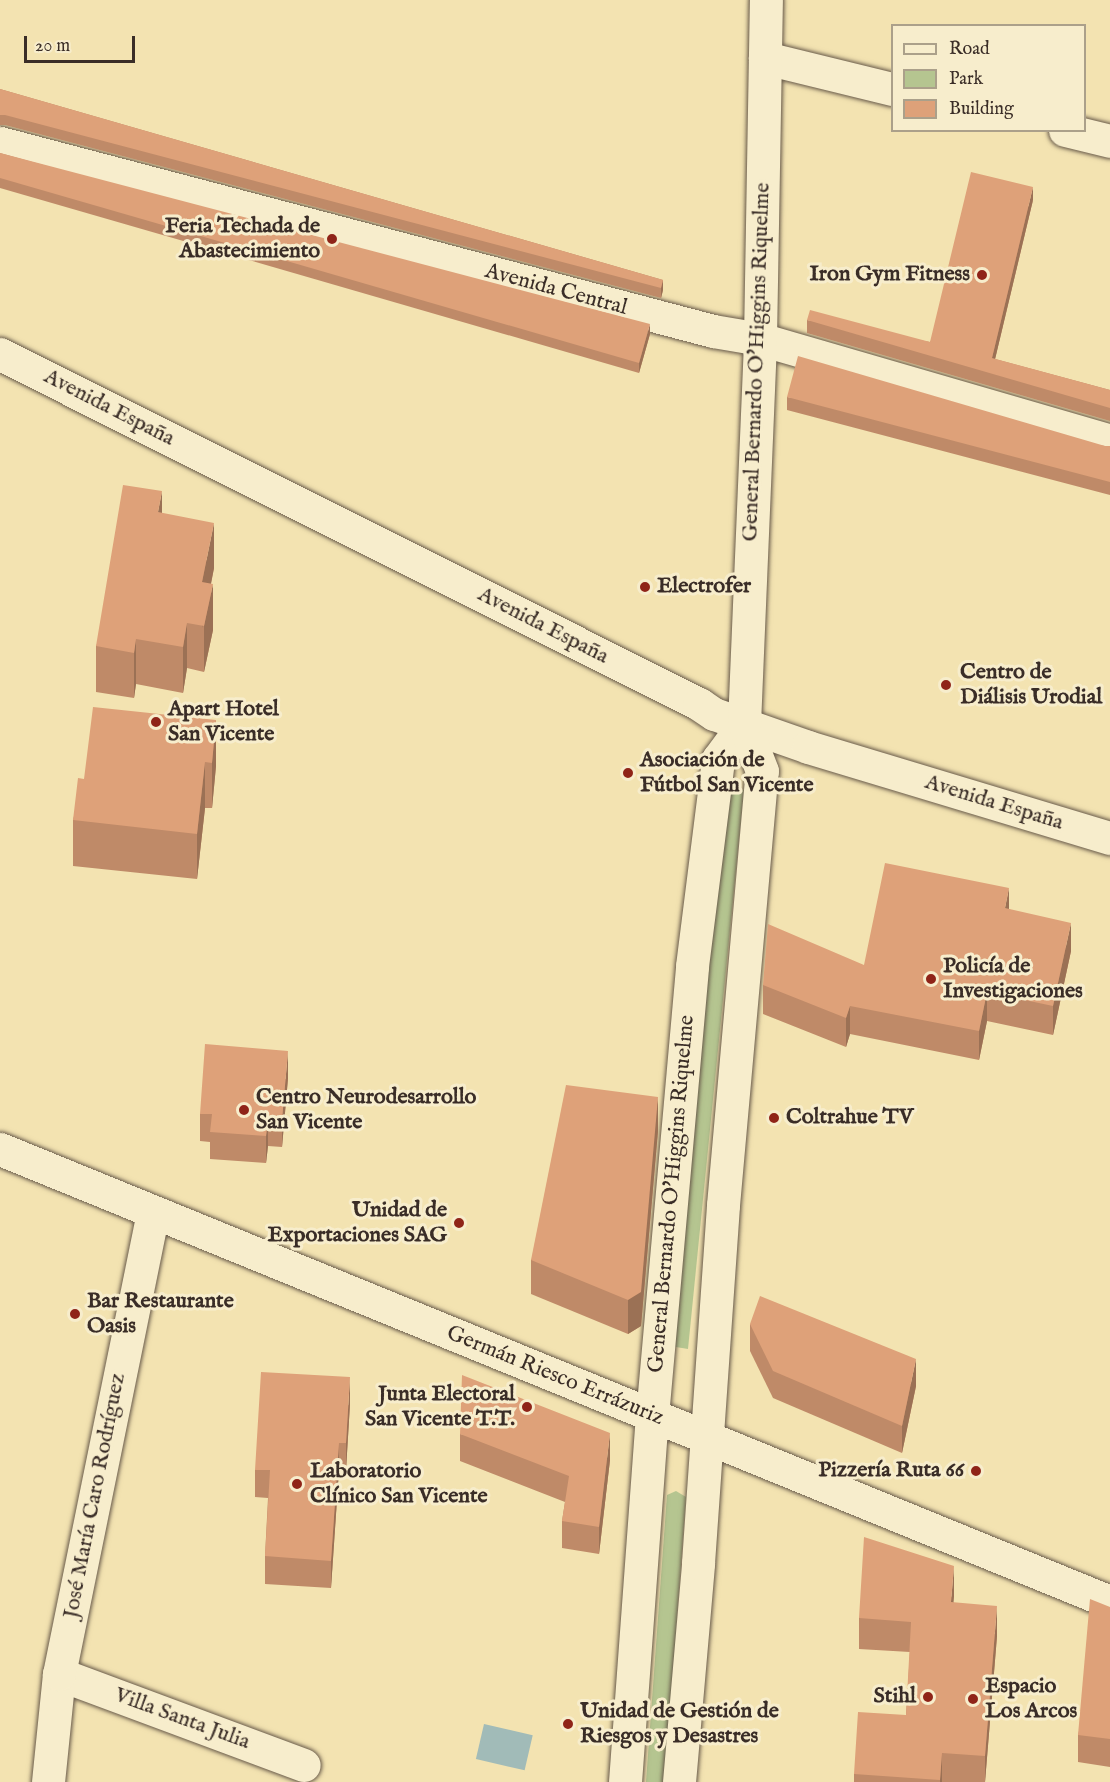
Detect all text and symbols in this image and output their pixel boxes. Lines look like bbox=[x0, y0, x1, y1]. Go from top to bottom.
scale bar bbox=[27, 24, 138, 62]
legend bbox=[891, 24, 1086, 132]
text: 20 m bbox=[35, 35, 70, 58]
text: Road bbox=[949, 38, 990, 61]
text: Park bbox=[949, 68, 983, 91]
text: Building bbox=[949, 98, 1014, 121]
street label: General Bernardo O'Higgins Riquelme bbox=[738, 182, 776, 542]
place label: Feria Techada de Abastecimiento bbox=[165, 213, 320, 264]
marker: Feria Techada de Abastecimiento bbox=[325, 232, 339, 246]
street label: Avenida Central bbox=[482, 258, 630, 322]
place label: Iron Gym Fitness bbox=[809, 262, 970, 288]
marker: Iron Gym Fitness bbox=[975, 268, 989, 282]
street label: Avenida España bbox=[39, 364, 179, 452]
place label: Electrofer bbox=[657, 574, 751, 600]
marker: Electrofer bbox=[638, 580, 652, 594]
street label: Avenida España bbox=[473, 582, 613, 670]
place label: Centro de Diálisis Urodial bbox=[960, 659, 1102, 710]
marker: Centro de Diálisis Urodial bbox=[937, 676, 955, 694]
place label: Apart Hotel San Vicente bbox=[168, 696, 279, 748]
marker: Apart Hotel San Vicente bbox=[149, 715, 163, 729]
place label: Asociación de Fútbol San Vicente bbox=[640, 747, 813, 798]
marker: Asociación de Fútbol San Vicente bbox=[621, 766, 635, 780]
street label: Avenida España bbox=[922, 769, 1066, 837]
place label: Policía de Investigaciones bbox=[943, 953, 1083, 1004]
marker: Policía de Investigaciones bbox=[924, 972, 938, 986]
street label: General Bernardo O'Higgins Riquelme bbox=[643, 1014, 701, 1374]
place label: Centro Neurodesarrollo San Vicente bbox=[256, 1084, 476, 1136]
marker: Centro Neurodesarrollo San Vicente bbox=[237, 1103, 251, 1117]
place label: Coltrahue TV bbox=[786, 1105, 913, 1131]
marker: Coltrahue TV bbox=[767, 1111, 781, 1125]
place label: Unidad de Exportaciones SAG bbox=[268, 1197, 447, 1248]
marker: Unidad de Exportaciones SAG bbox=[452, 1216, 466, 1230]
place label: Bar Restaurante Oasis bbox=[87, 1288, 234, 1340]
marker: Bar Restaurante Oasis bbox=[68, 1307, 82, 1321]
street label: Germán Riesco Errázuriz bbox=[443, 1320, 667, 1432]
street label: José María Caro Rodríguez bbox=[58, 1371, 132, 1621]
place label: Junta Electoral San Vicente T.T. bbox=[365, 1381, 515, 1432]
marker: Junta Electoral San Vicente T.T. bbox=[520, 1400, 534, 1414]
place label: Laboratorio Clínico San Vicente bbox=[310, 1458, 488, 1510]
place label: Pizzería Ruta 66 bbox=[818, 1458, 964, 1484]
marker: Pizzería Ruta 66 bbox=[969, 1464, 983, 1478]
marker: Laboratorio Clínico San Vicente bbox=[288, 1475, 306, 1493]
place label: Espacio Los Arcos bbox=[985, 1673, 1077, 1724]
street label: Villa Santa Julia bbox=[111, 1682, 253, 1756]
place label: Stihl bbox=[874, 1684, 916, 1710]
marker: Stihl bbox=[921, 1690, 935, 1704]
marker: Espacio Los Arcos bbox=[966, 1692, 980, 1706]
place label: Unidad de Gestión de Riesgos y Desastres bbox=[580, 1698, 779, 1750]
marker: Unidad de Gestión de Riesgos y Desastres bbox=[561, 1717, 575, 1731]

